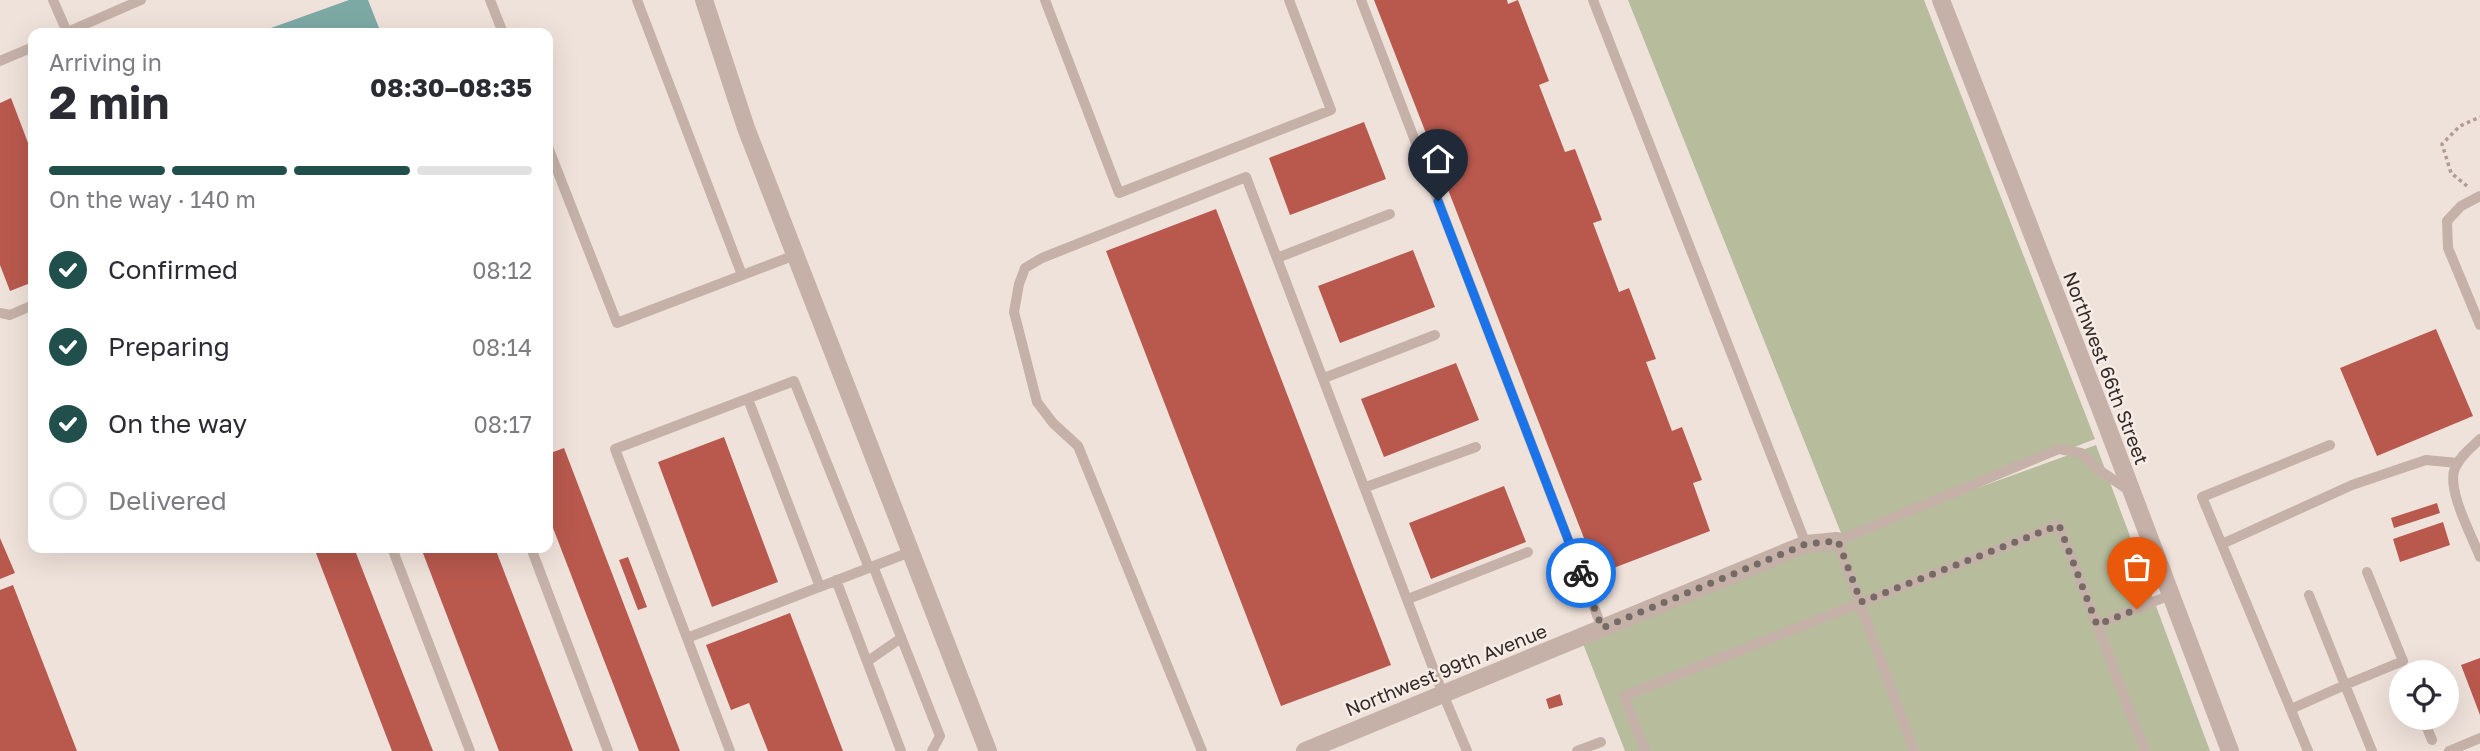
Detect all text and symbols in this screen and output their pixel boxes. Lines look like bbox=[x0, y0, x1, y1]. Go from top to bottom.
text: Arriving in bbox=[49, 48, 162, 76]
text: 08:30–08:35 bbox=[370, 72, 532, 103]
text: 2 min bbox=[49, 74, 169, 129]
pin bbox=[1408, 129, 1468, 201]
icon: home bbox=[1419, 140, 1457, 178]
text: On the way · 140 m bbox=[49, 185, 256, 213]
icon: check bbox=[49, 251, 87, 289]
text: Confirmed bbox=[108, 254, 238, 285]
text: 08:12 bbox=[472, 256, 532, 284]
street label: Northwest 66th Street bbox=[2059, 268, 2154, 467]
icon: check bbox=[49, 328, 87, 366]
text: Preparing bbox=[108, 331, 230, 362]
text: 08:14 bbox=[472, 333, 532, 361]
icon: check bbox=[49, 405, 87, 443]
text: On the way bbox=[108, 408, 247, 439]
text: 08:17 bbox=[473, 410, 532, 438]
text: Delivered bbox=[108, 485, 227, 516]
pin bbox=[2107, 537, 2167, 609]
courier bbox=[1546, 538, 1616, 608]
icon: bag bbox=[2118, 548, 2156, 586]
icon: bike bbox=[1562, 554, 1600, 592]
street label: Northwest 99th Avenue bbox=[1342, 619, 1550, 721]
map controls bbox=[2389, 660, 2459, 730]
button: locate bbox=[2389, 660, 2459, 730]

